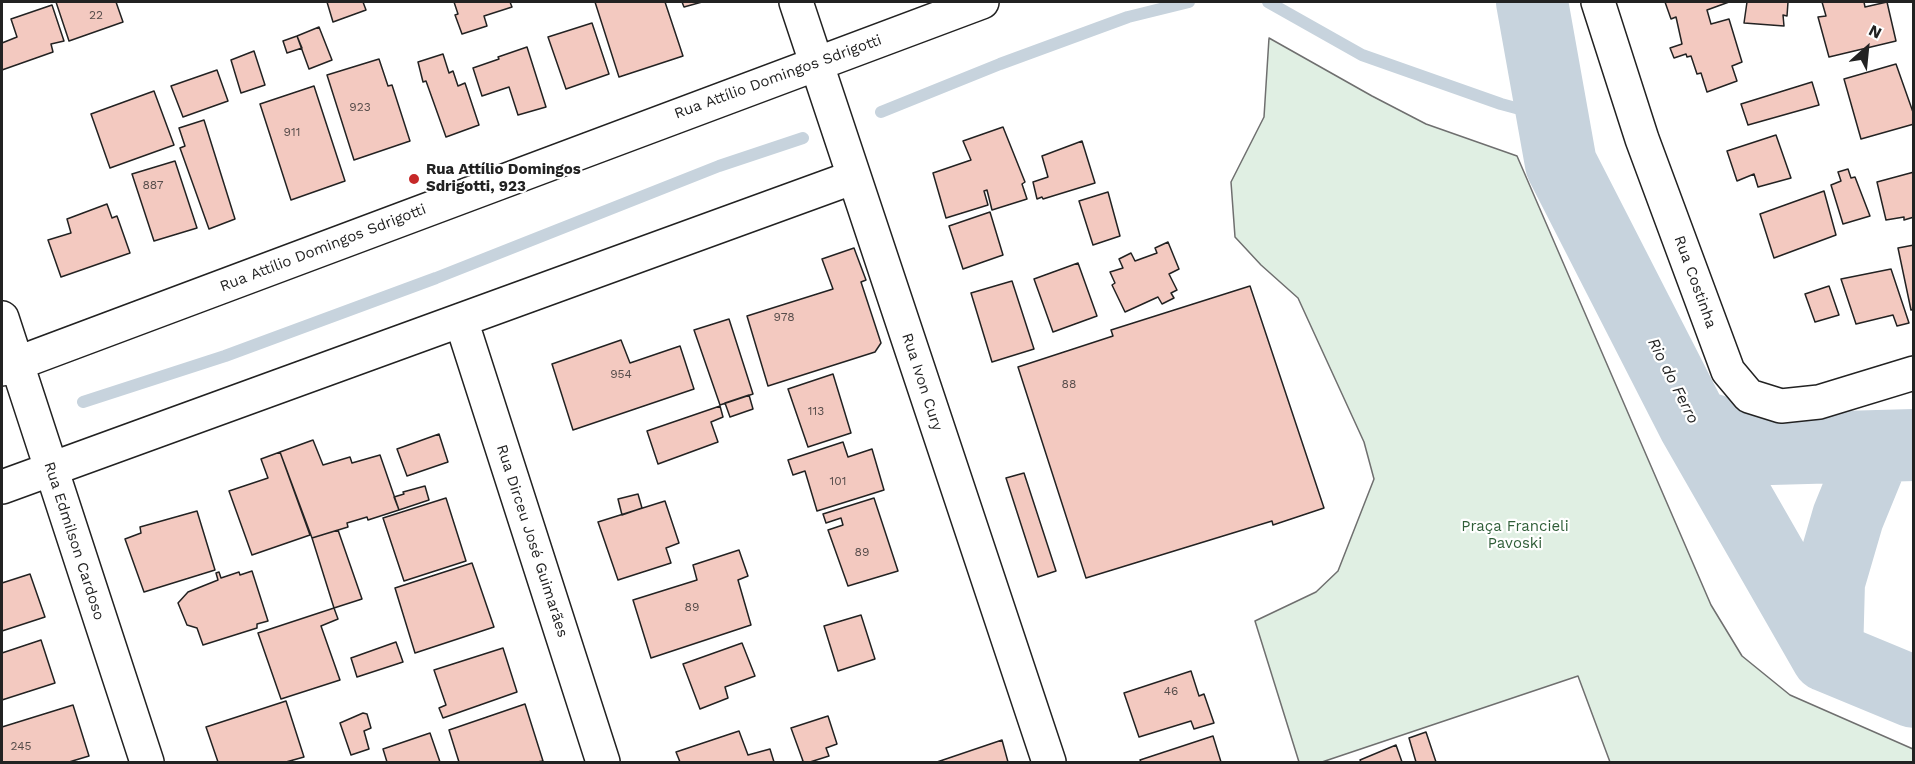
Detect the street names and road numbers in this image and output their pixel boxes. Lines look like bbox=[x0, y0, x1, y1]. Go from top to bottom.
street label: Rua Attílio Domingos Sdrigotti bbox=[672, 31, 884, 123]
street label: Rua Attílio Domingos Sdrigotti bbox=[217, 200, 429, 296]
street label: Rua Costinha bbox=[1670, 233, 1720, 331]
street label: Rua Ivon Cury bbox=[898, 331, 946, 433]
street label: Rua Dirceu José Guimarães bbox=[492, 442, 572, 640]
street label: Rua Edmilson Cardoso bbox=[40, 460, 108, 622]

